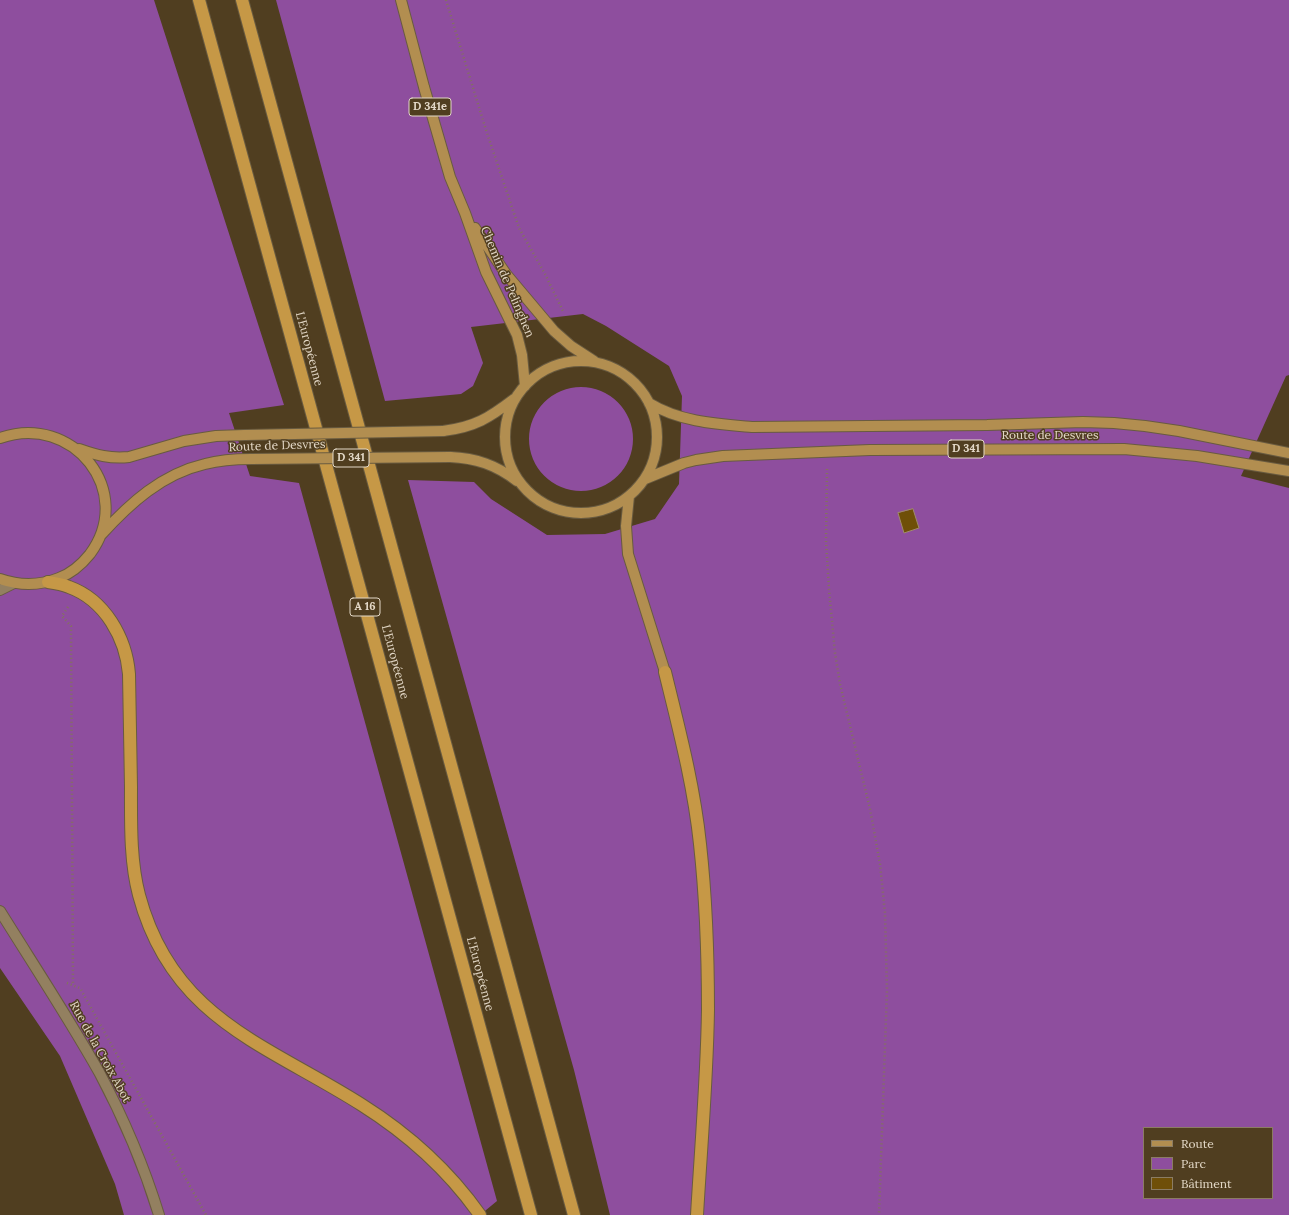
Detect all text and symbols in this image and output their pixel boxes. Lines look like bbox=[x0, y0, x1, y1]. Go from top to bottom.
road number: D 341e bbox=[409, 98, 451, 116]
street label: Chemin de Pelinghen bbox=[477, 224, 537, 340]
street label: L'Européenne bbox=[292, 310, 326, 388]
street label: Route de Desvres bbox=[1001, 429, 1099, 443]
street label: Route de Desvres bbox=[228, 437, 326, 455]
road number: D 341 bbox=[948, 440, 984, 458]
road number: D 341 bbox=[333, 449, 369, 467]
road number: A 16 bbox=[350, 598, 380, 616]
street label: L'Européenne bbox=[378, 623, 412, 701]
street label: L'Européenne bbox=[463, 935, 497, 1013]
street label: Rue de la Croix Abot bbox=[66, 999, 134, 1105]
legend bbox=[1143, 1127, 1273, 1199]
text: Route bbox=[1181, 1136, 1214, 1151]
text: Parc bbox=[1181, 1156, 1206, 1171]
text: Bâtiment bbox=[1181, 1176, 1232, 1191]

